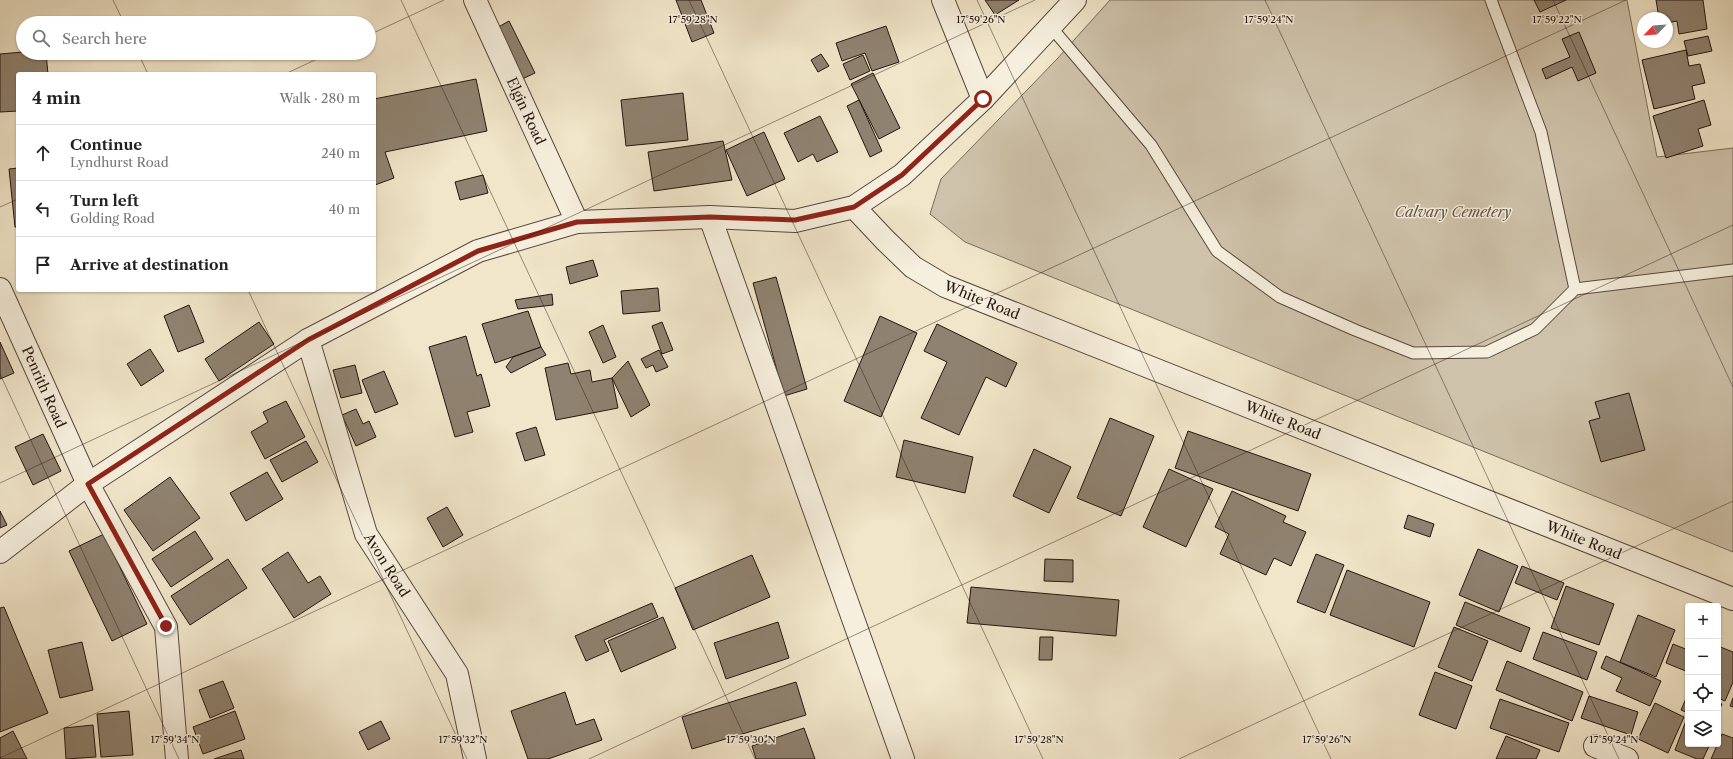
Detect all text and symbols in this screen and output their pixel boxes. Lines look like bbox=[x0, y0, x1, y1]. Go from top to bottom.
north arrow bbox=[1637, 12, 1673, 48]
text: 17°59'28"N bbox=[668, 13, 718, 26]
text: 17°59'26"N bbox=[956, 13, 1006, 26]
text: 17°59'24"N bbox=[1244, 13, 1294, 26]
text: 17°59'22"N bbox=[1532, 13, 1582, 26]
search box bbox=[16, 16, 376, 60]
icon: search bbox=[30, 27, 52, 49]
text: Search here bbox=[62, 29, 147, 48]
street label: Elgin Road bbox=[503, 74, 550, 148]
text: 4 min bbox=[32, 88, 81, 108]
text: Walk · 280 m bbox=[279, 90, 360, 106]
route start bbox=[974, 90, 992, 108]
text: Continue bbox=[70, 135, 142, 154]
icon: ahead bbox=[32, 142, 54, 164]
text: 240 m bbox=[321, 145, 360, 161]
text: Lyndhurst Road bbox=[70, 154, 169, 170]
text: Turn left bbox=[70, 191, 139, 210]
icon: left bbox=[32, 198, 54, 220]
text: 40 m bbox=[329, 201, 360, 217]
park label: Calvary Cemetery bbox=[1395, 203, 1511, 221]
text: Golding Road bbox=[70, 210, 155, 226]
icon: arrive bbox=[32, 254, 54, 276]
text: Arrive at destination bbox=[70, 255, 229, 274]
street label: White Road bbox=[941, 276, 1023, 323]
street label: Penrith Road bbox=[18, 343, 70, 431]
street label: White Road bbox=[1242, 396, 1324, 443]
street label: White Road bbox=[1543, 516, 1625, 563]
street label: Avon Road bbox=[360, 529, 414, 601]
map controls bbox=[1685, 603, 1721, 747]
button: + bbox=[1685, 603, 1721, 639]
route end bbox=[157, 617, 175, 635]
button: − bbox=[1685, 639, 1721, 675]
button: locate bbox=[1685, 675, 1721, 711]
button: layers bbox=[1685, 711, 1721, 747]
text: 17°59'34"N bbox=[150, 733, 200, 746]
text: 17°59'32"N bbox=[438, 733, 488, 746]
text: 17°59'30"N bbox=[726, 733, 776, 746]
text: 17°59'28"N bbox=[1014, 733, 1064, 746]
text: 17°59'26"N bbox=[1302, 733, 1352, 746]
text: 17°59'24"N bbox=[1589, 733, 1639, 746]

